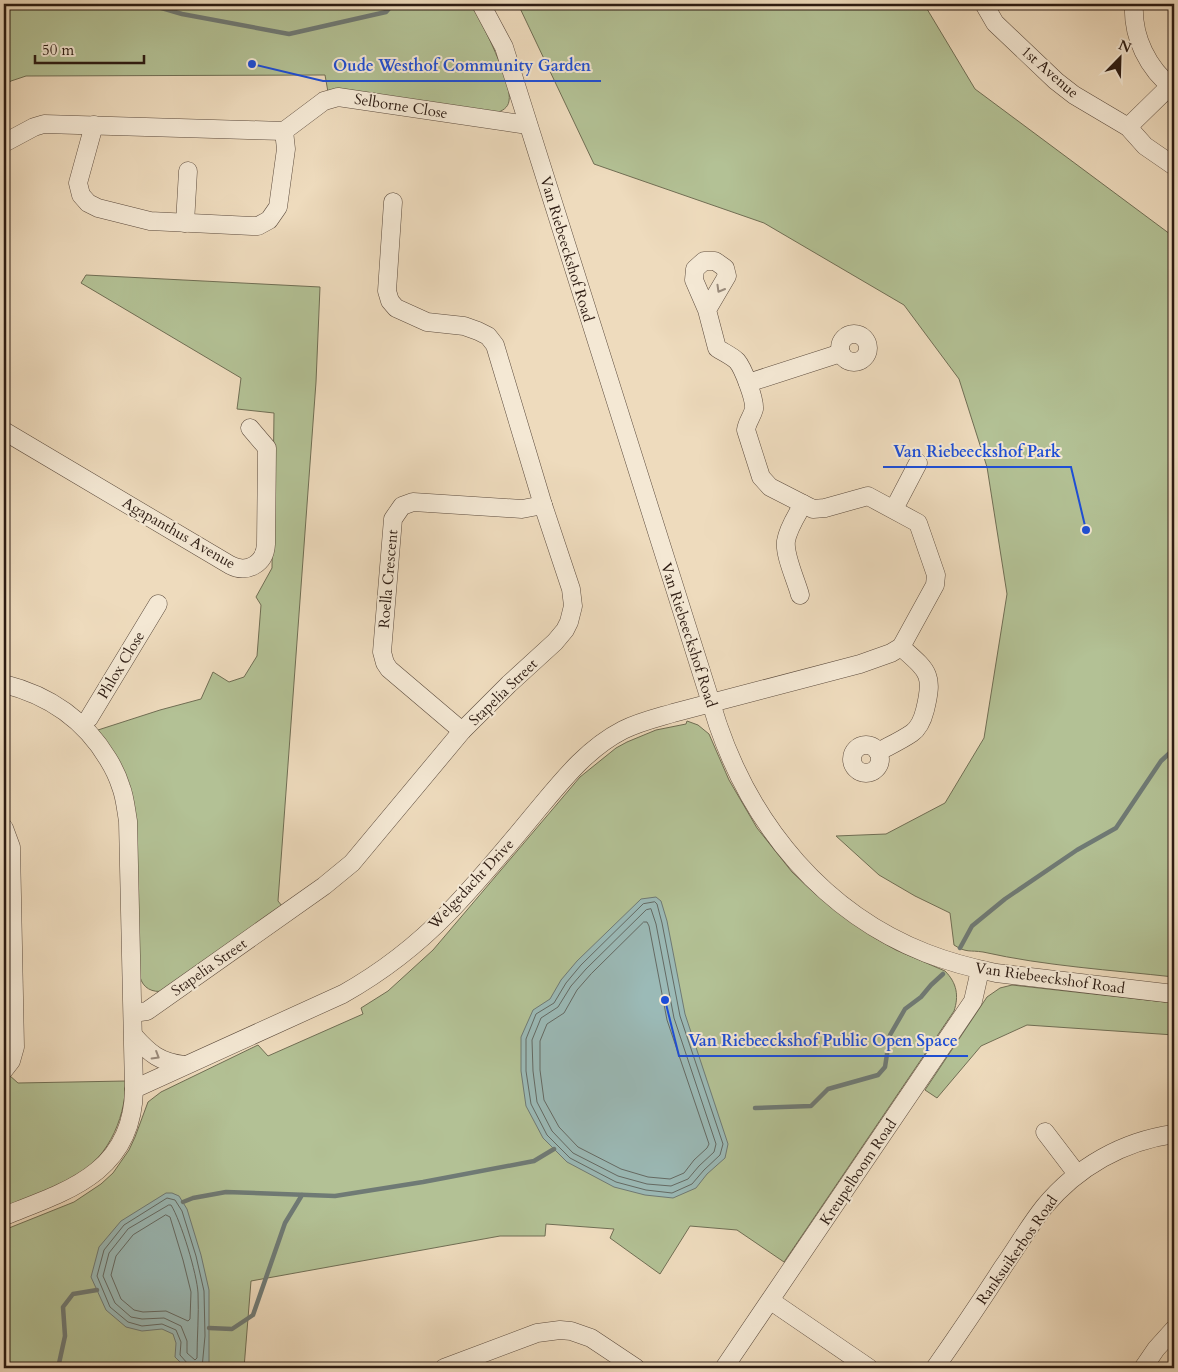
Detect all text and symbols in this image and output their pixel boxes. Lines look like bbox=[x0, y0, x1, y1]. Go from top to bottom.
scale bar bbox=[35, 32, 144, 64]
north arrow bbox=[1096, 32, 1146, 82]
text: N bbox=[1116, 35, 1134, 58]
text: 50 m bbox=[42, 40, 74, 60]
street label: 1st Avenue bbox=[1017, 41, 1083, 103]
callout: Oude Westhof Community Garden bbox=[323, 50, 601, 81]
text: Oude Westhof Community Garden bbox=[333, 55, 592, 77]
street label: Selborne Close bbox=[353, 89, 449, 123]
street label: Van Riebeeckshof Road bbox=[535, 174, 599, 324]
one-way arrow bbox=[716, 283, 726, 292]
callout: Van Riebeeckshof Park bbox=[883, 436, 1071, 467]
text: Van Riebeeckshof Park bbox=[893, 441, 1061, 463]
street label: Agapanthus Avenue bbox=[119, 492, 239, 574]
street label: Roella Crescent bbox=[374, 528, 402, 629]
street label: Van Riebeeckshof Road bbox=[656, 560, 722, 710]
street label: Phlox Close bbox=[93, 627, 149, 703]
street label: Stapelia Street bbox=[464, 654, 542, 730]
street label: Welgedacht Drive bbox=[423, 834, 518, 934]
street label: Stapelia Street bbox=[167, 933, 251, 1000]
street label: Van Riebeeckshof Road bbox=[974, 958, 1126, 998]
callout: Van Riebeeckshof Public Open Space bbox=[679, 1025, 968, 1056]
text: Van Riebeeckshof Public Open Space bbox=[688, 1030, 958, 1052]
one-way arrow bbox=[150, 1050, 159, 1060]
street label: Kreupelboom Road bbox=[815, 1115, 901, 1229]
street label: Ranksuikerbos Road bbox=[972, 1191, 1062, 1309]

